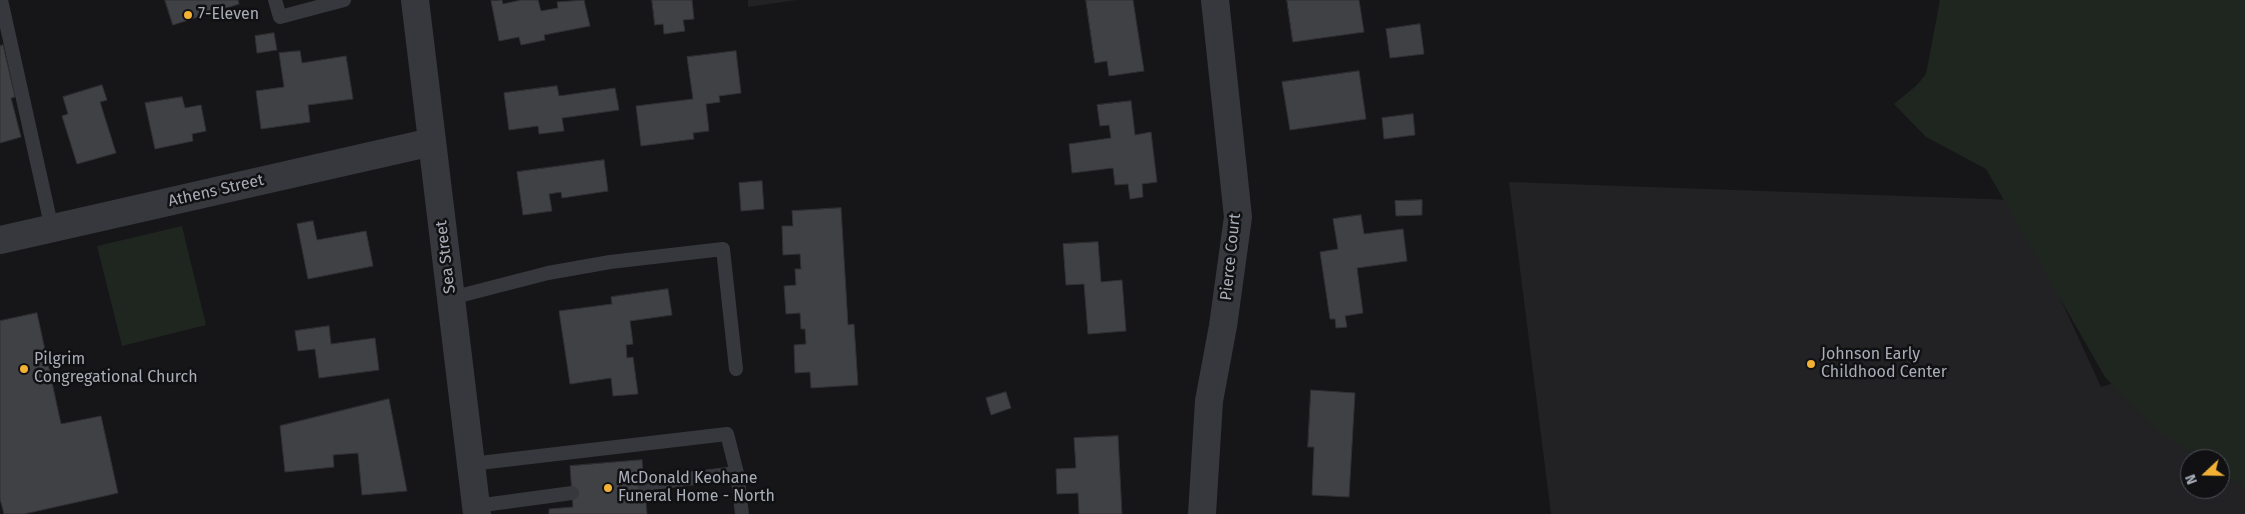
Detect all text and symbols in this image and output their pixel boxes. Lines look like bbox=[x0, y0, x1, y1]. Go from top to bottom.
place label: 7-Eleven bbox=[198, 5, 259, 25]
marker: 7-Eleven bbox=[182, 9, 194, 21]
street label: Athens Street bbox=[166, 171, 266, 211]
street label: Pierce Court bbox=[1217, 212, 1245, 302]
street label: Sea Street bbox=[432, 219, 460, 295]
place label: Johnson Early Childhood Center bbox=[1821, 345, 1947, 383]
place label: Pilgrim Congregational Church bbox=[34, 350, 198, 388]
marker: Johnson Early Childhood Center bbox=[1805, 358, 1817, 370]
marker: Pilgrim Congregational Church bbox=[18, 363, 30, 375]
north arrow bbox=[2180, 449, 2230, 499]
place label: McDonald Keohane Funeral Home - North bbox=[618, 469, 775, 507]
text: N bbox=[2182, 472, 2201, 487]
marker: McDonald Keohane Funeral Home - North bbox=[602, 482, 614, 494]

